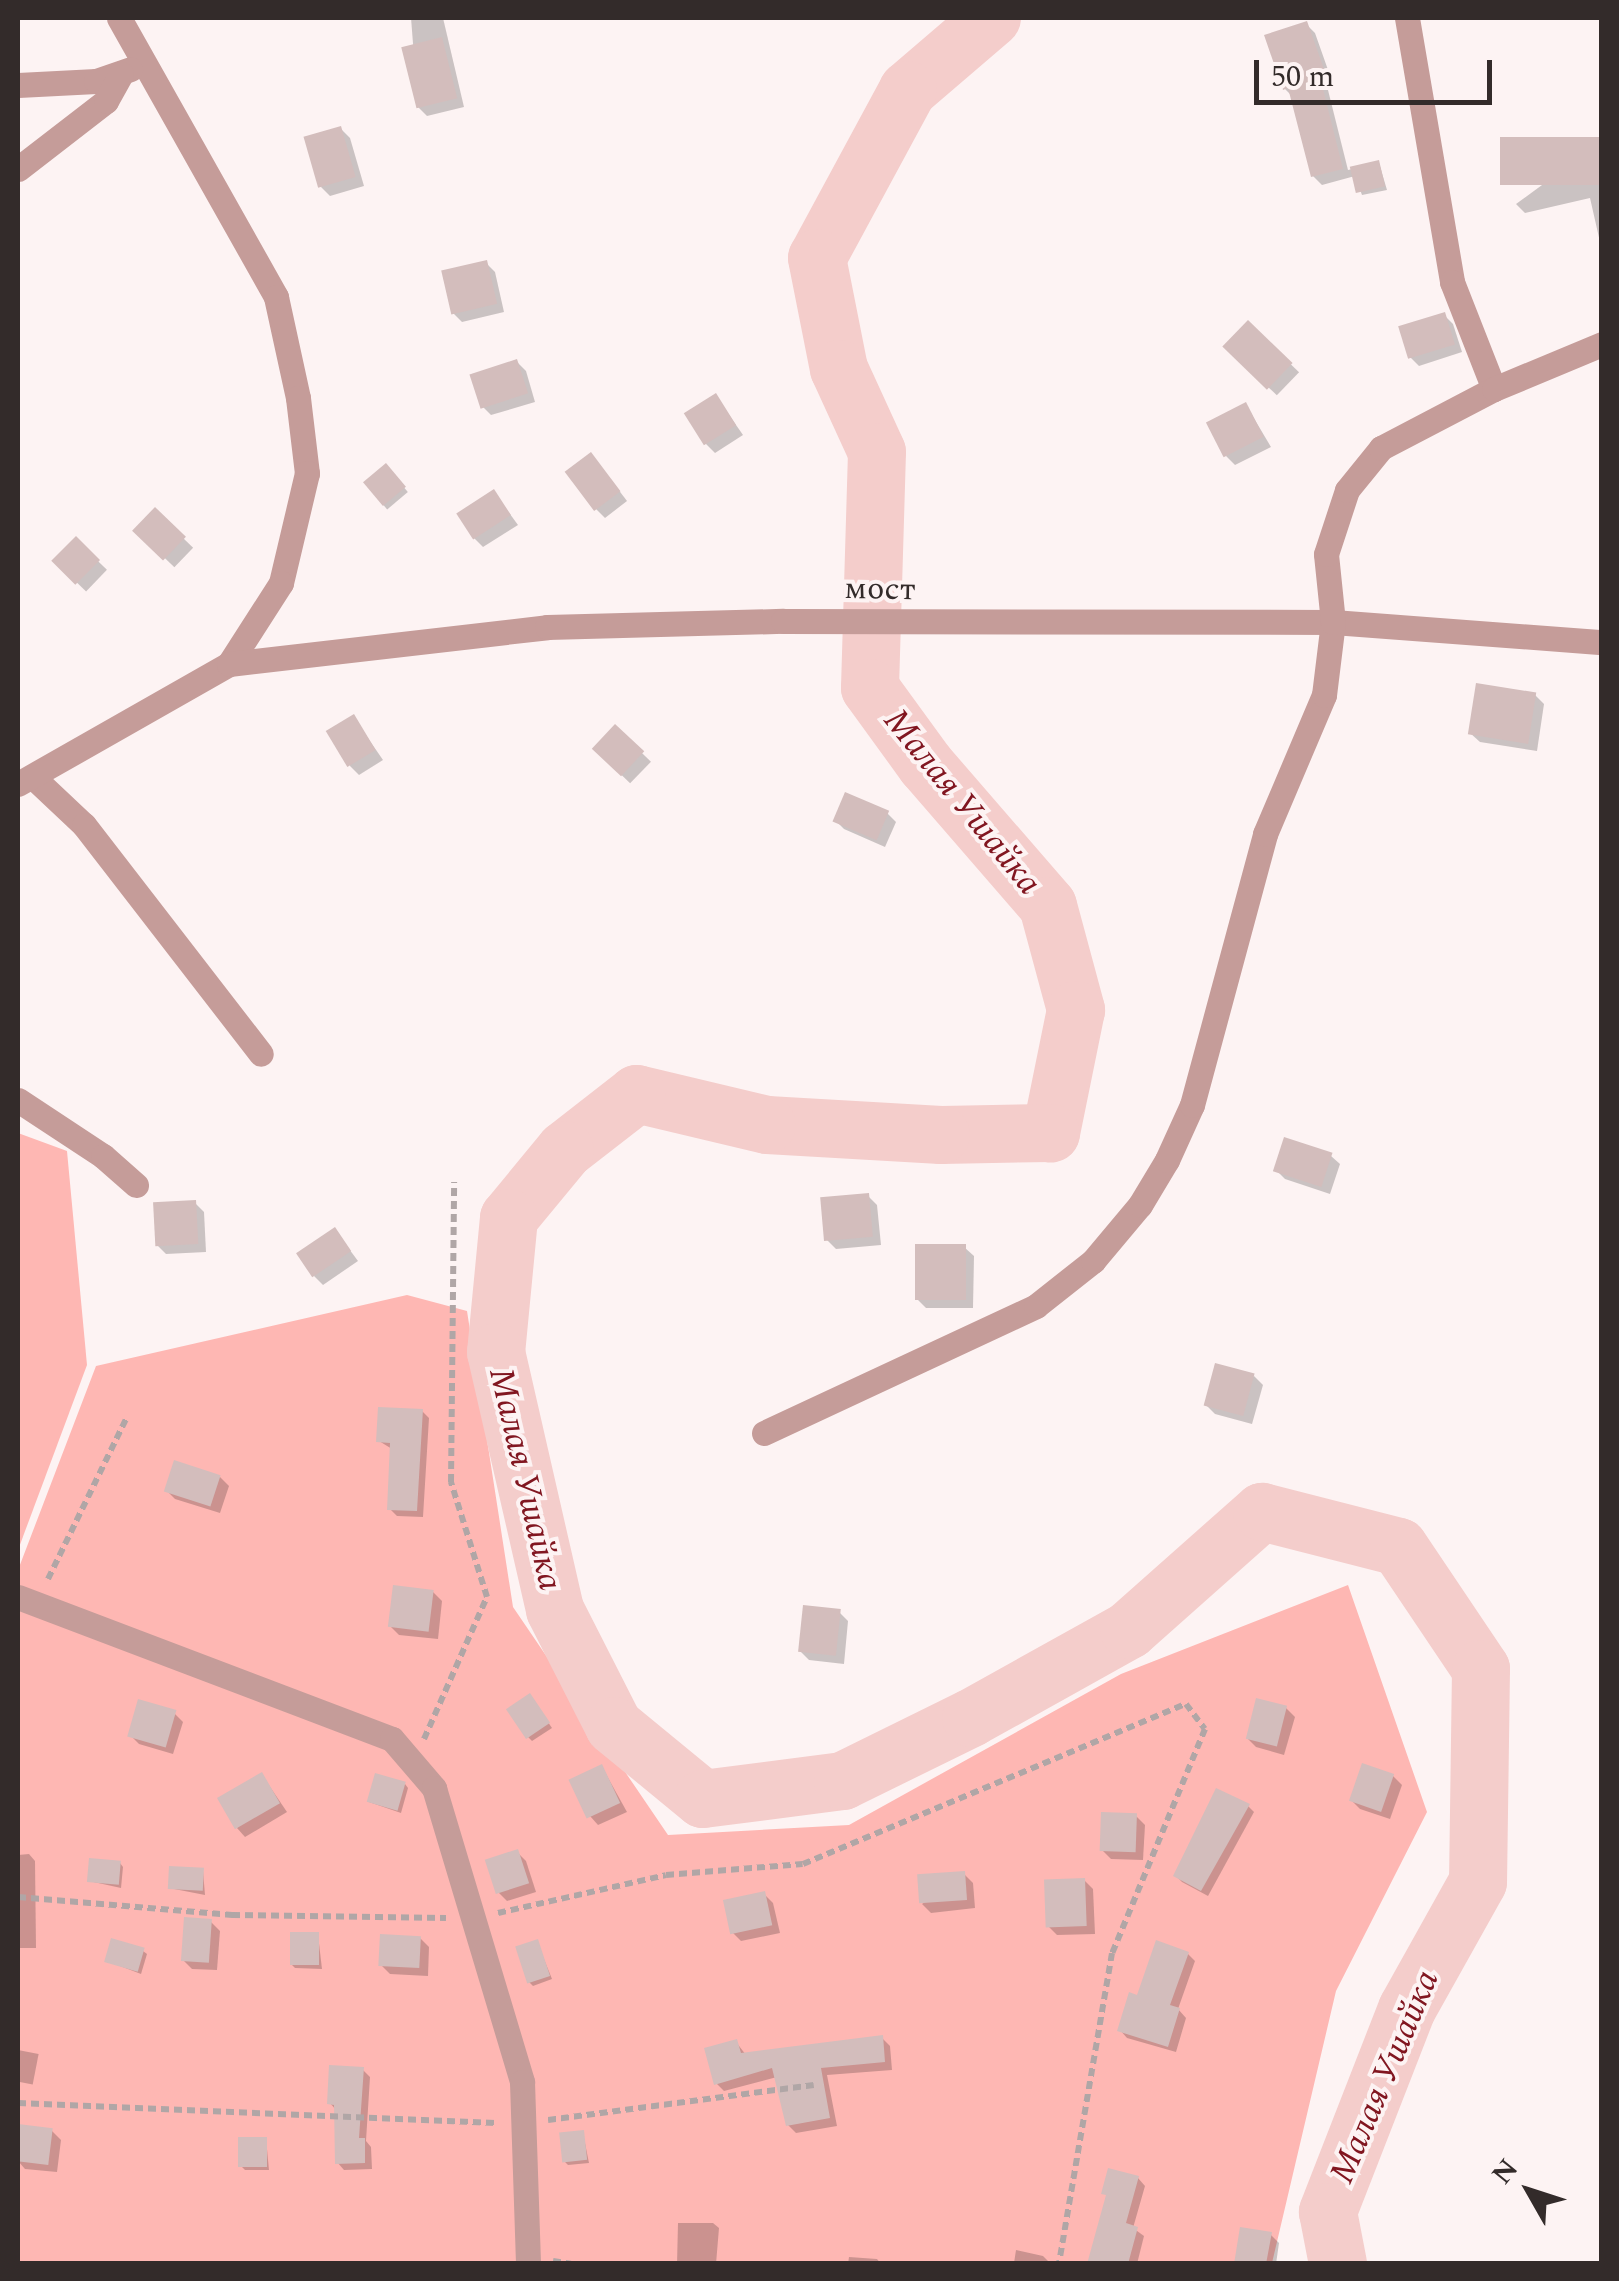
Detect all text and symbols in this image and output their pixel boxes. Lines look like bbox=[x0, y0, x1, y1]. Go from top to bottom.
scale bar bbox=[1259, 40, 1496, 102]
text: 50 m bbox=[1271, 54, 1334, 100]
street label: мост bbox=[844, 570, 916, 610]
water label: Малая Ушайка bbox=[874, 700, 1050, 904]
water label: Малая Ушайка bbox=[479, 1364, 571, 1594]
water label: Малая Ушайка bbox=[1321, 1964, 1449, 2190]
north arrow bbox=[1479, 2141, 1579, 2241]
text: N bbox=[1481, 2149, 1529, 2194]

